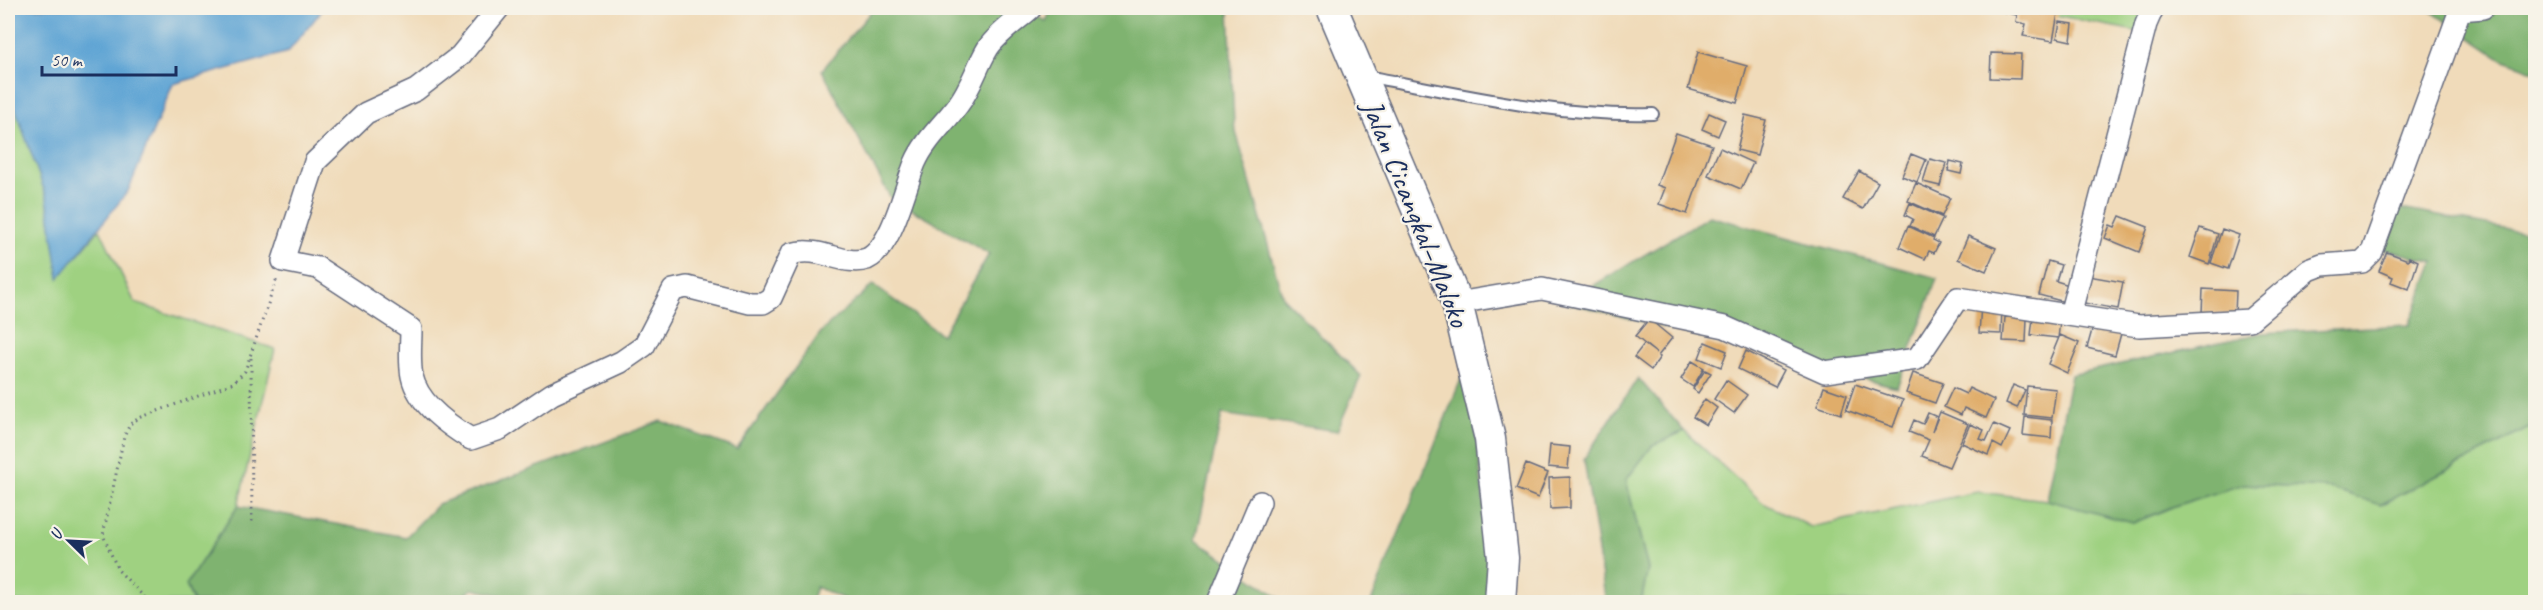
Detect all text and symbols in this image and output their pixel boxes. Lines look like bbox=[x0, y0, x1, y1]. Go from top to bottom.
scale bar bbox=[42, 39, 176, 77]
text: 50 m bbox=[51, 49, 84, 71]
street label: Jalan Cicangkal–Maloko bbox=[1352, 92, 1479, 333]
north arrow bbox=[39, 511, 99, 571]
text: U bbox=[46, 525, 68, 543]

